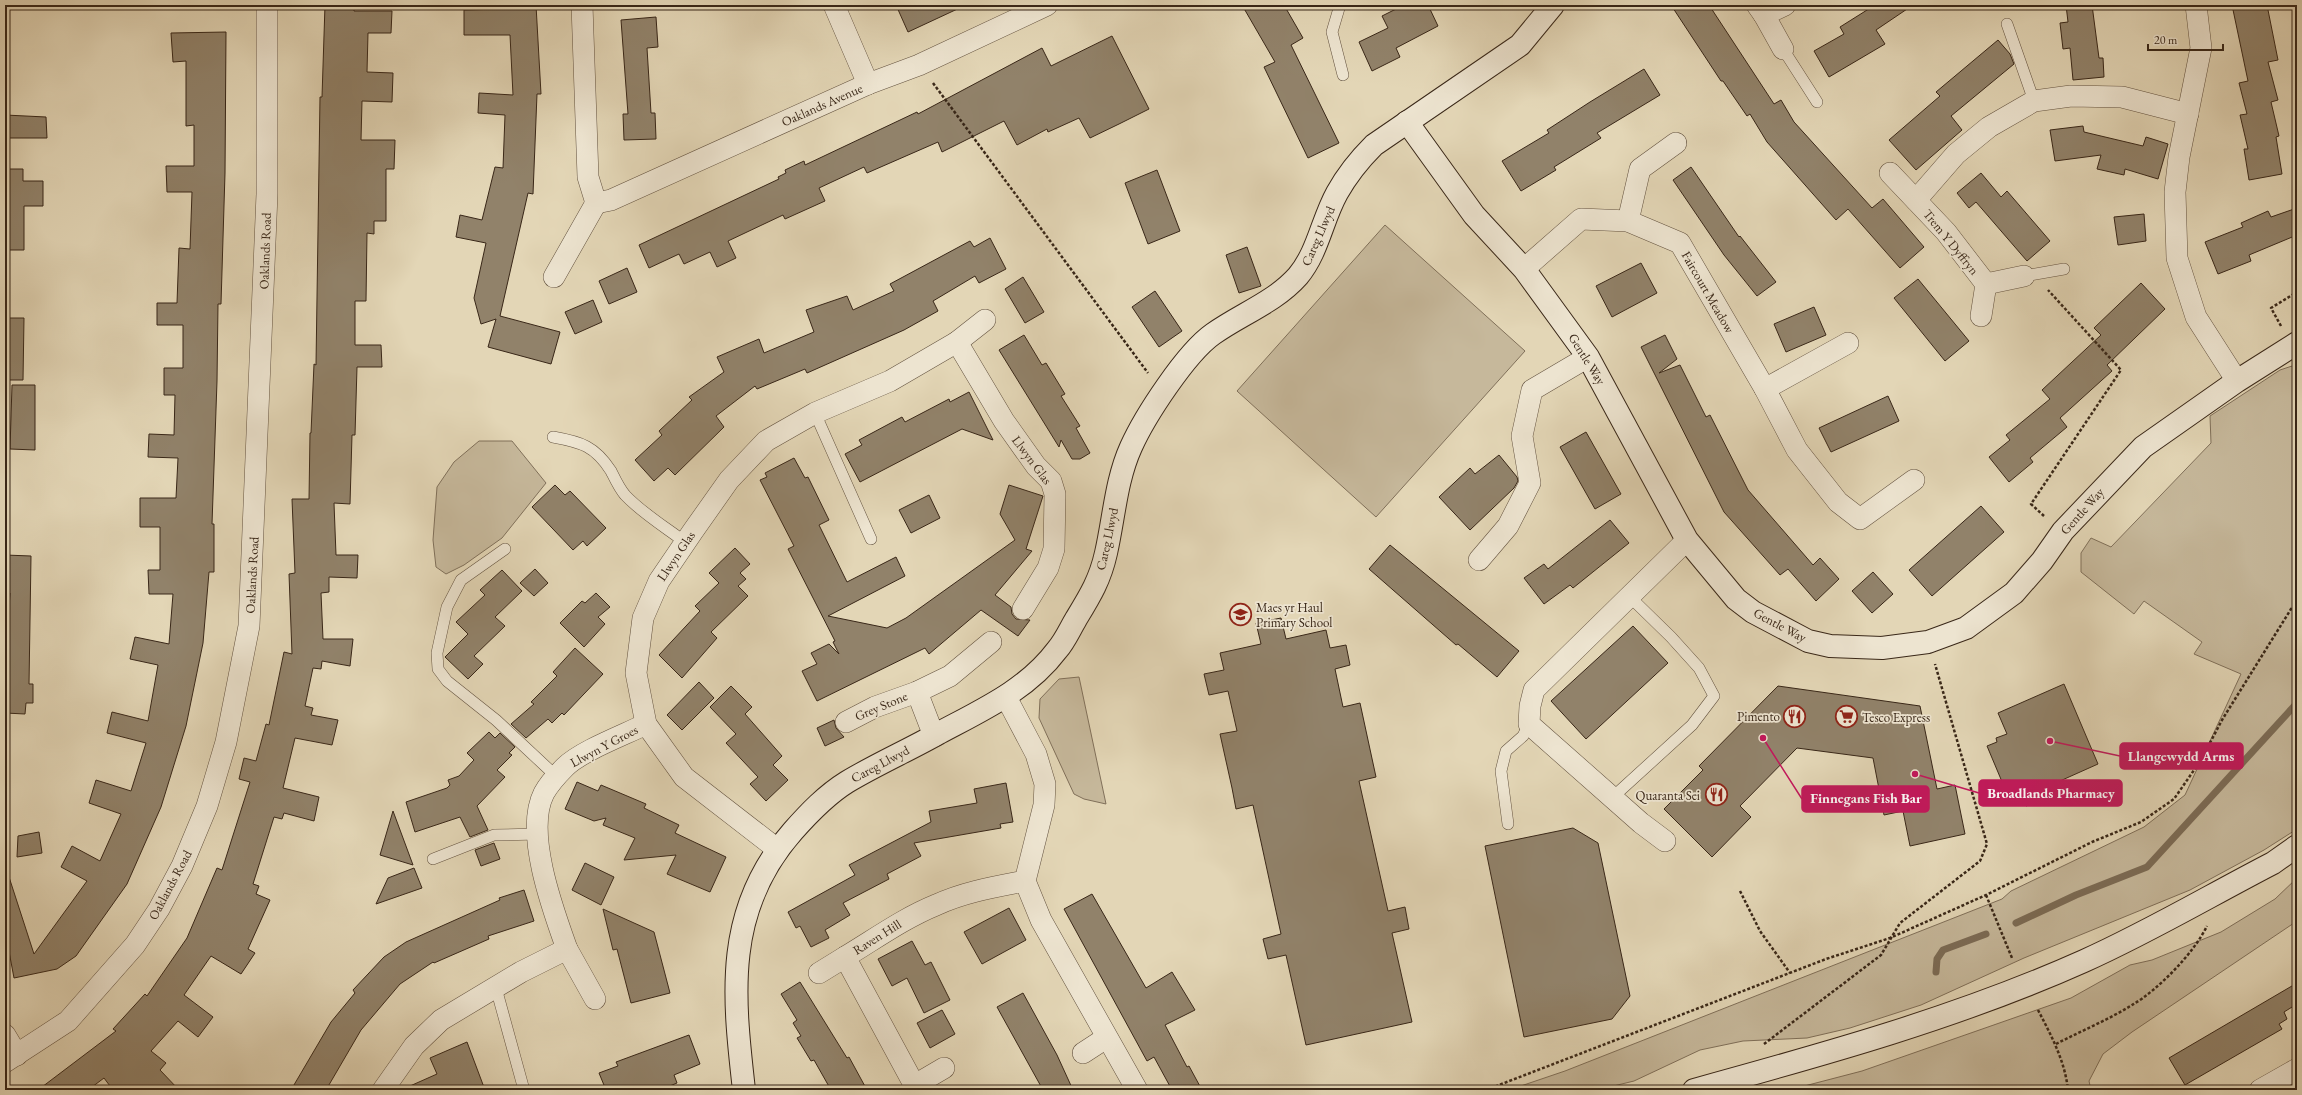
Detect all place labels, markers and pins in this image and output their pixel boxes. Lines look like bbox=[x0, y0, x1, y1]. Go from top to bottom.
place label: Maes yr Haul Primary School bbox=[1256, 599, 1332, 631]
school or university icon: Maes yr Haul Primary School bbox=[1227, 601, 1253, 627]
restaurant icon: Pimento bbox=[1782, 703, 1808, 729]
supermarket icon: Tesco Express bbox=[1834, 704, 1860, 730]
place label: Pimento bbox=[1737, 708, 1780, 725]
place label: Tesco Express bbox=[1862, 709, 1930, 726]
callout: Llangewydd Arms bbox=[2120, 743, 2243, 769]
callout: Broadlands Pharmacy bbox=[1979, 780, 2122, 806]
restaurant icon: Quaranta Sei bbox=[1703, 782, 1729, 808]
callout: Finnegans Fish Bar bbox=[1802, 786, 1929, 812]
place label: Quaranta Sei bbox=[1635, 787, 1700, 804]

